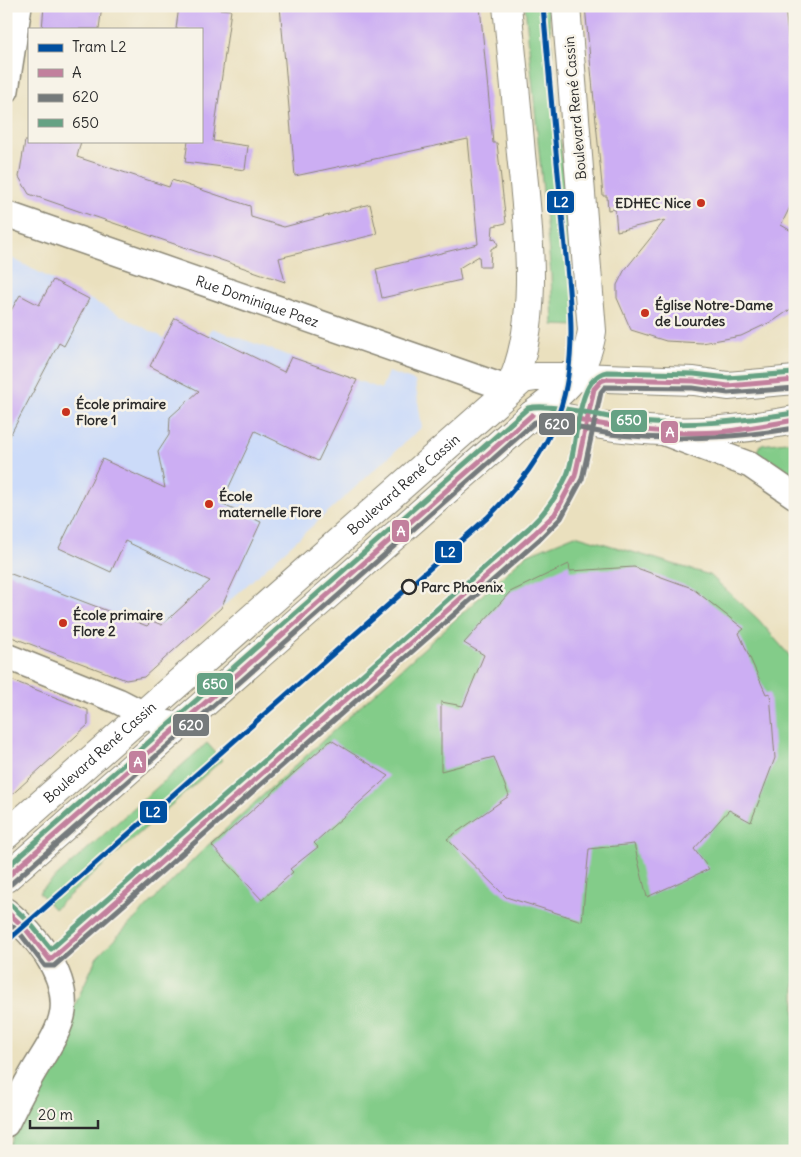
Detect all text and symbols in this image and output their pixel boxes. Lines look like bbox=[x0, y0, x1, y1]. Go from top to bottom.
legend bbox=[28, 28, 202, 142]
street label: Boulevard René Cassin bbox=[560, 36, 590, 180]
text: Tram L2 bbox=[72, 37, 126, 56]
text: A bbox=[72, 63, 82, 82]
text: 620 bbox=[72, 87, 99, 106]
text: 650 bbox=[72, 113, 99, 132]
line badge: L2 bbox=[546, 190, 575, 214]
text: L2 bbox=[553, 193, 569, 211]
place label: EDHEC Nice bbox=[615, 194, 691, 212]
marker: EDHEC Nice bbox=[695, 197, 707, 209]
street label: Rue Dominique Paez bbox=[193, 272, 322, 331]
place label: Église Notre-Dame de Lourdes bbox=[655, 296, 773, 330]
marker: Église Notre-Dame de Lourdes bbox=[639, 307, 651, 319]
place label: École primaire Flore 1 bbox=[76, 395, 166, 429]
marker: École primaire Flore 1 bbox=[60, 406, 72, 418]
line badge: 650 bbox=[610, 409, 648, 433]
text: 650 bbox=[616, 411, 642, 429]
line badge: 620 bbox=[538, 412, 576, 436]
text: 620 bbox=[545, 415, 569, 433]
line badge: A bbox=[660, 420, 679, 444]
text: A bbox=[666, 423, 675, 441]
street label: Boulevard René Cassin bbox=[344, 430, 463, 539]
place label: École maternelle Flore bbox=[219, 487, 322, 521]
marker: École maternelle Flore bbox=[203, 498, 215, 510]
line badge: A bbox=[391, 519, 410, 543]
text: A bbox=[397, 522, 406, 540]
line badge: L2 bbox=[434, 540, 463, 564]
text: L2 bbox=[440, 543, 456, 561]
place label: Parc Phoenix bbox=[421, 578, 503, 596]
marker: Parc Phoenix bbox=[401, 579, 417, 595]
place label: École primaire Flore 2 bbox=[73, 606, 163, 640]
marker: École primaire Flore 2 bbox=[57, 617, 69, 629]
line badge: 650 bbox=[196, 672, 234, 696]
text: 650 bbox=[202, 675, 228, 693]
street label: Boulevard René Cassin bbox=[40, 698, 160, 807]
line badge: 620 bbox=[172, 713, 210, 737]
text: 620 bbox=[179, 716, 203, 734]
line badge: A bbox=[128, 750, 147, 774]
text: A bbox=[134, 753, 143, 771]
line badge: L2 bbox=[139, 800, 168, 824]
text: L2 bbox=[145, 803, 161, 821]
scale bar bbox=[30, 1097, 98, 1129]
text: 20 m bbox=[38, 1105, 73, 1124]

